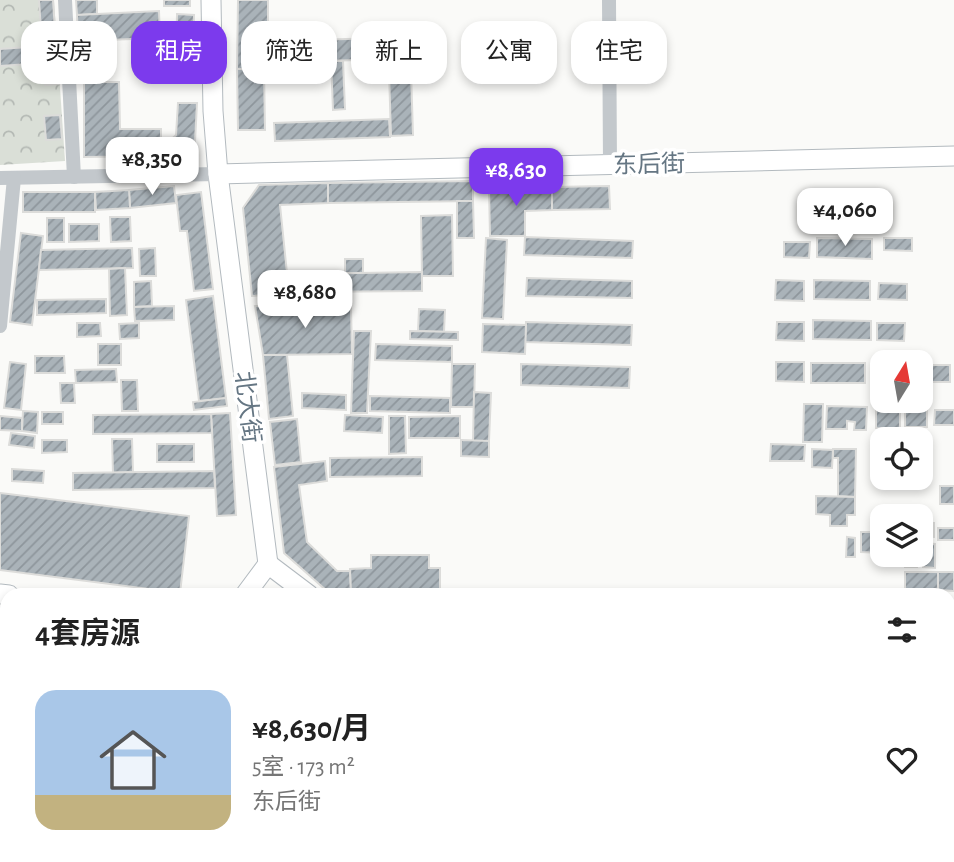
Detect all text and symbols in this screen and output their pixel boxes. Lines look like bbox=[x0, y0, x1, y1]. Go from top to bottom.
chip: 买房 bbox=[21, 21, 117, 84]
chip: 租房 bbox=[131, 21, 227, 84]
chip: 筛选 bbox=[241, 21, 337, 84]
chip: 新上 bbox=[351, 21, 447, 84]
chip: 公寓 bbox=[461, 21, 557, 84]
chip: 住宅 bbox=[571, 21, 667, 84]
pin: ¥8,350 bbox=[95, 138, 209, 197]
text: ¥8,350 bbox=[122, 148, 182, 171]
pin: ¥8,630 bbox=[459, 148, 573, 208]
street label: 东后街 bbox=[613, 150, 685, 178]
text: ¥8,630 bbox=[485, 159, 547, 182]
pin: ¥4,060 bbox=[788, 188, 902, 248]
text: ¥4,060 bbox=[813, 199, 877, 222]
pin: ¥8,680 bbox=[248, 270, 362, 330]
text: ¥8,680 bbox=[273, 281, 337, 304]
north arrow bbox=[870, 350, 933, 413]
map controls bbox=[870, 350, 933, 567]
street label: 北大街 bbox=[231, 370, 265, 444]
button: locate bbox=[870, 427, 933, 490]
button: layers bbox=[870, 504, 933, 567]
icon: filters bbox=[883, 611, 921, 649]
text: 4套房源 bbox=[35, 619, 140, 649]
text: ¥8,630/月 bbox=[252, 714, 371, 744]
icon: home bbox=[91, 718, 175, 802]
icon: heart bbox=[883, 741, 921, 779]
text: 5室 · 173 m² bbox=[252, 756, 355, 779]
text: 东后街 bbox=[252, 791, 321, 814]

